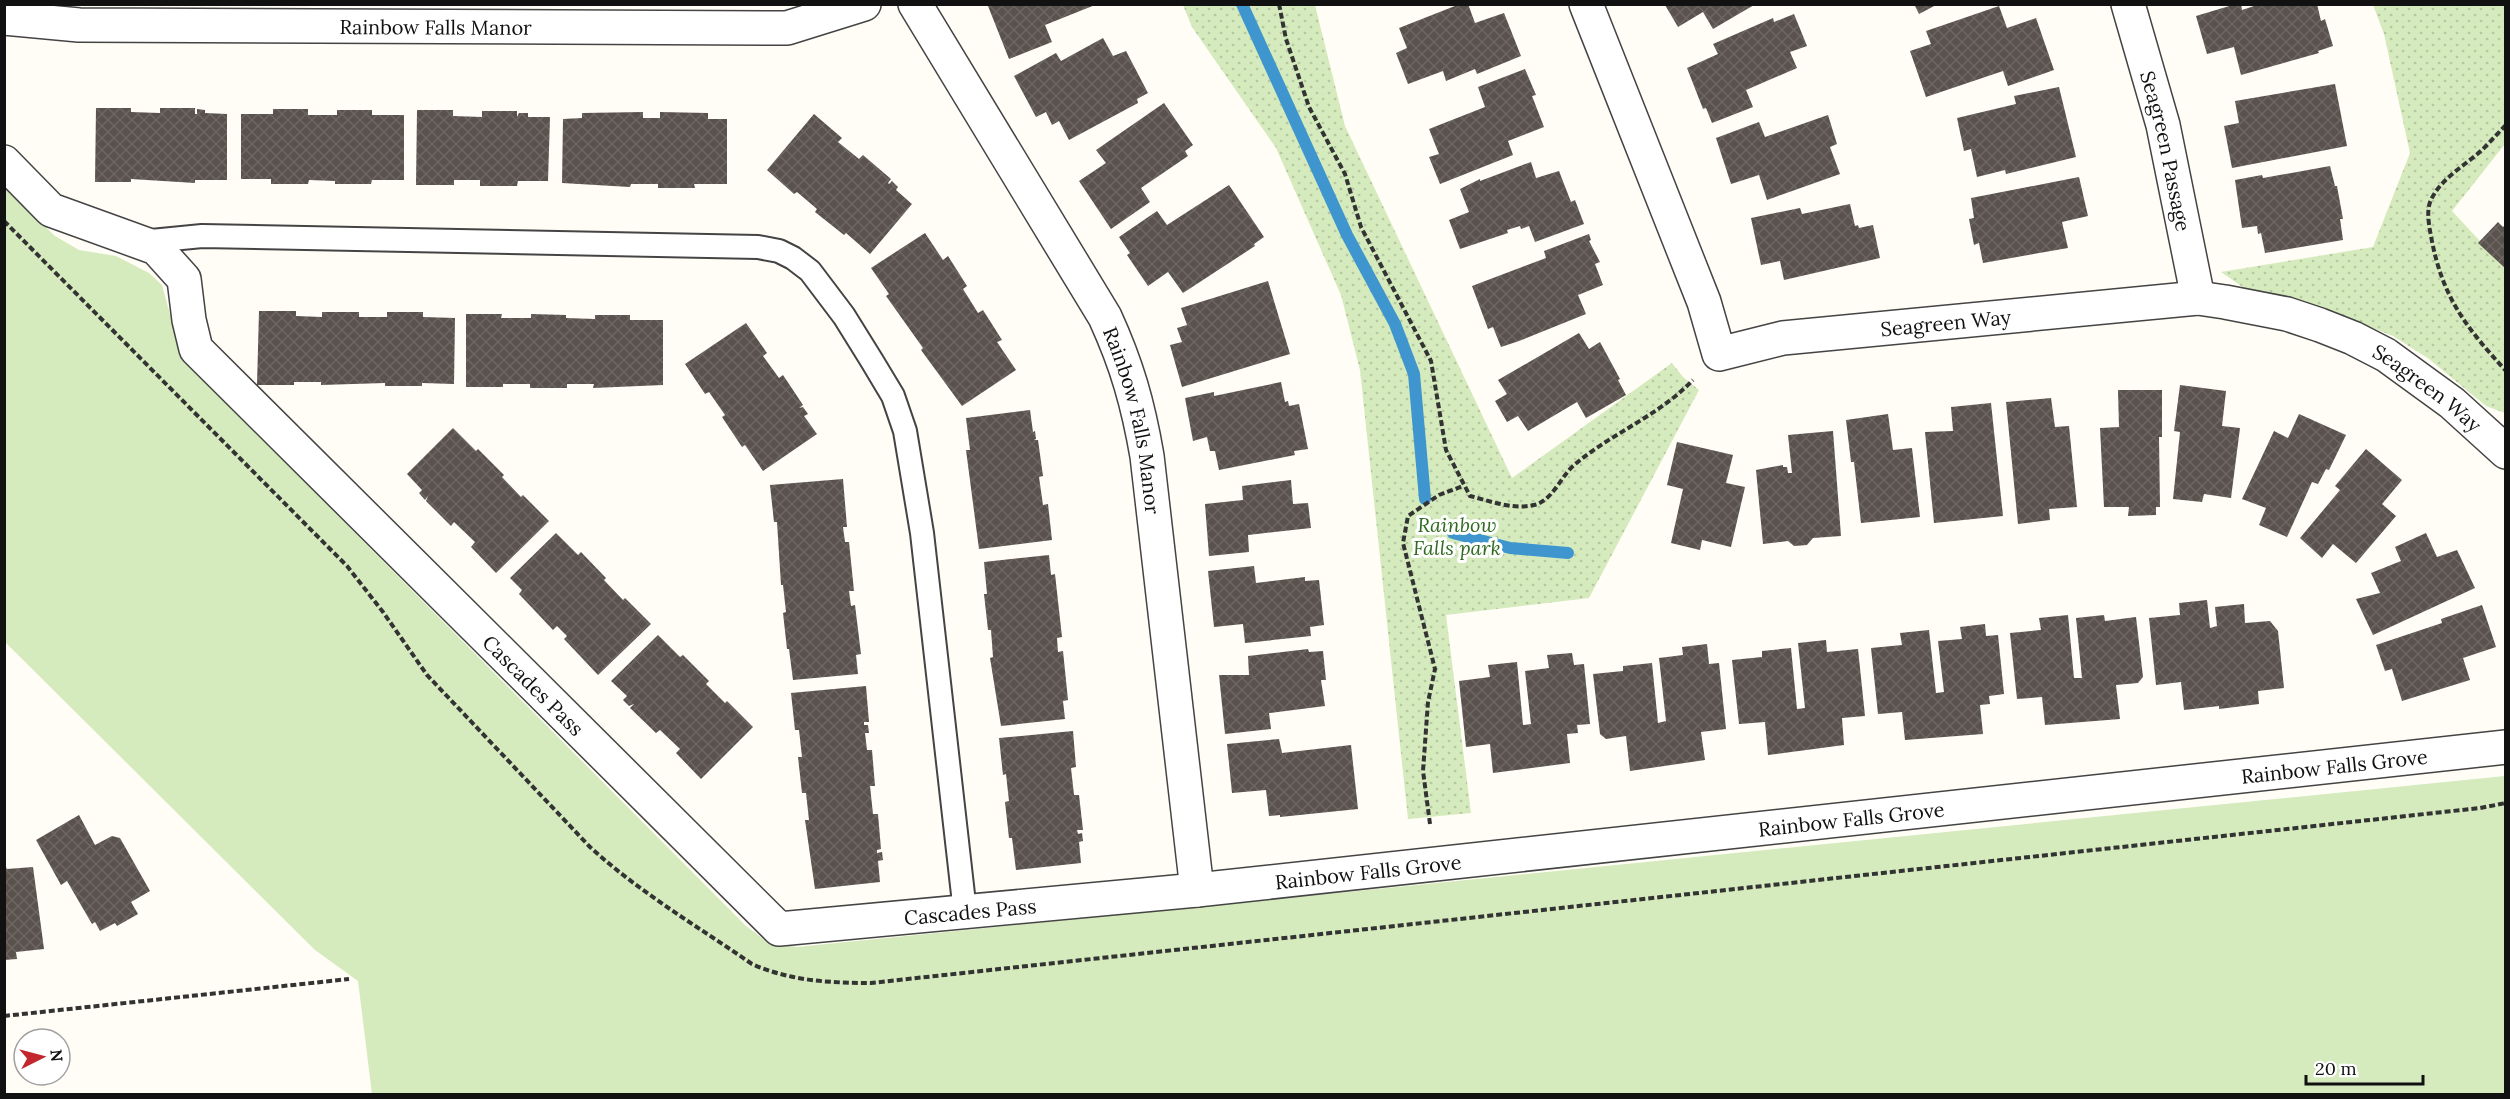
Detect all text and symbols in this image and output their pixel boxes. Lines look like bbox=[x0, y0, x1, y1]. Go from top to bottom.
street label: Rainbow Falls Manor bbox=[339, 14, 532, 39]
street label: Seagreen Passage bbox=[2135, 68, 2197, 234]
street label: Seagreen Way bbox=[1879, 304, 2012, 341]
street label: Rainbow Falls Manor bbox=[1098, 323, 1166, 516]
street label: Seagreen Way bbox=[2369, 338, 2488, 437]
park label: Rainbow Falls park bbox=[1413, 512, 1501, 560]
street label: Cascades Pass bbox=[478, 629, 589, 741]
street label: Rainbow Falls Grove bbox=[2240, 743, 2429, 788]
street label: Rainbow Falls Grove bbox=[1757, 796, 1946, 841]
street label: Rainbow Falls Grove bbox=[1274, 849, 1463, 894]
street label: Cascades Pass bbox=[903, 893, 1037, 930]
north arrow bbox=[12, 1027, 72, 1087]
text: N bbox=[46, 1048, 68, 1063]
scale bar bbox=[2306, 1048, 2423, 1086]
text: 20 m bbox=[2315, 1057, 2357, 1080]

